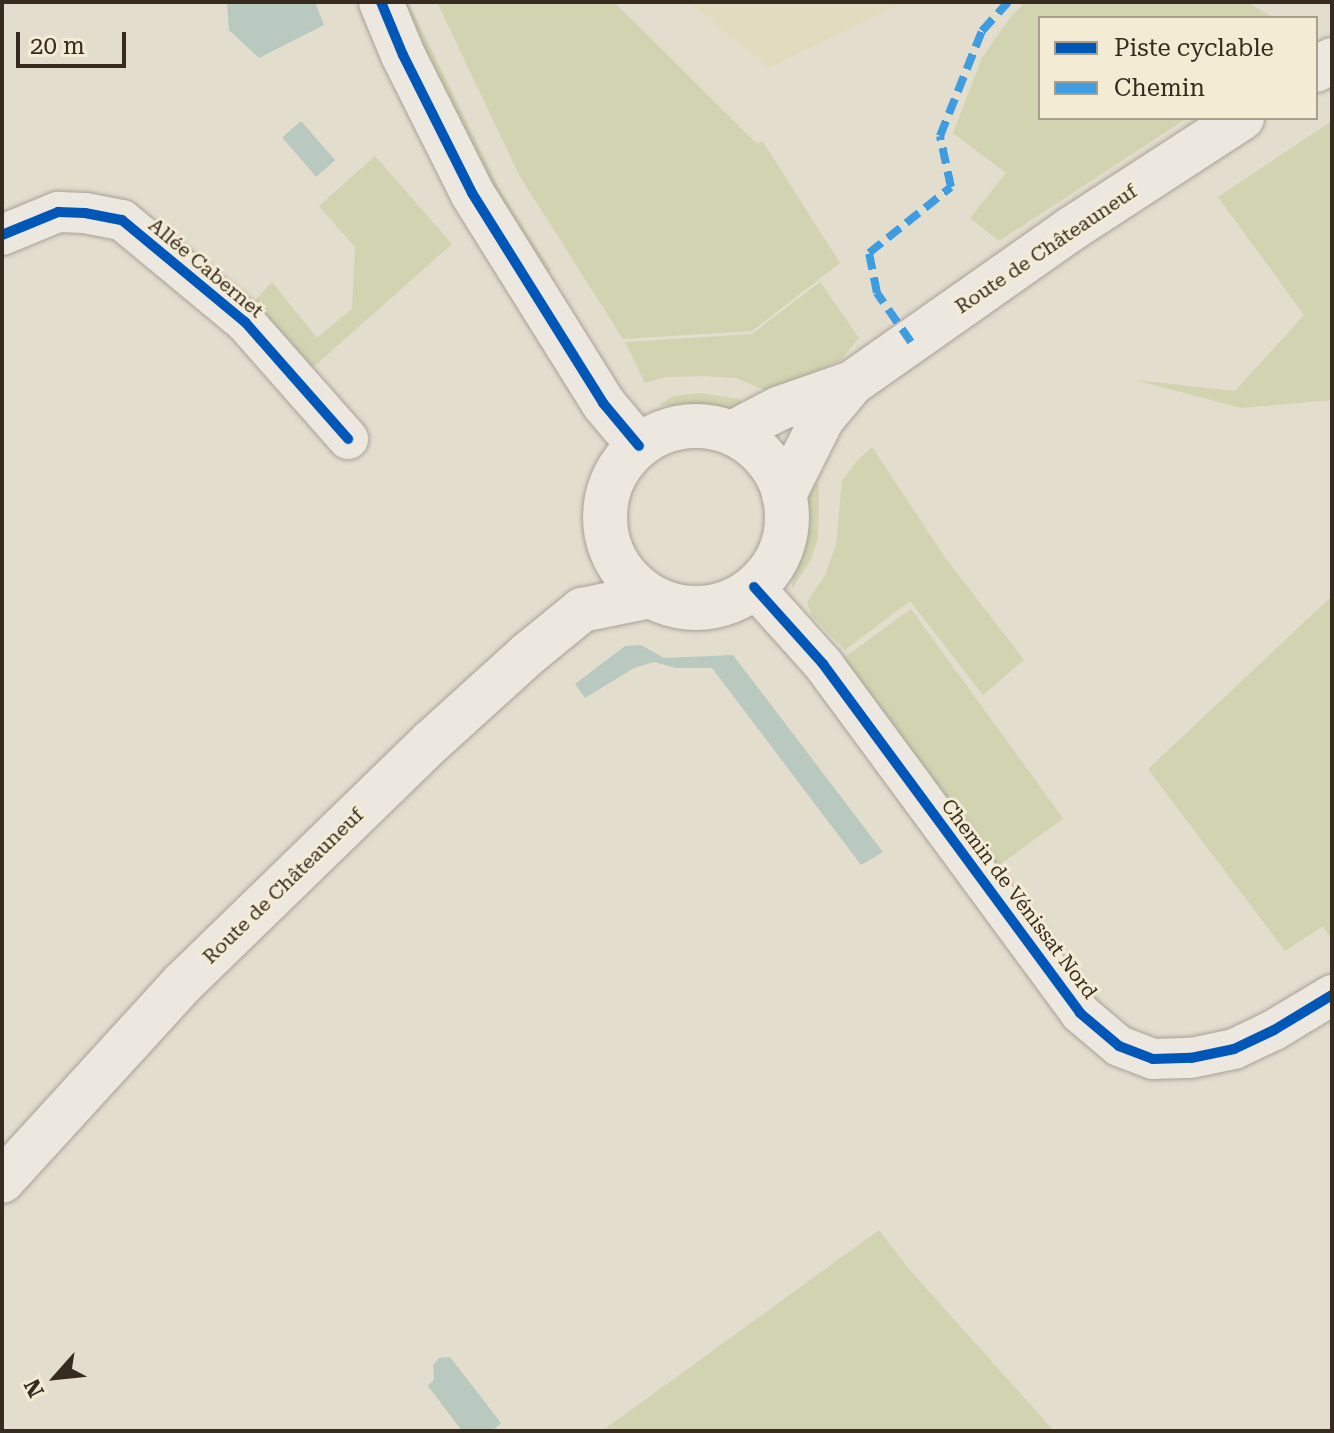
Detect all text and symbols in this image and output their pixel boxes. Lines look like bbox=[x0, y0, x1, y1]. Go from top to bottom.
scale bar bbox=[20, 16, 130, 66]
legend bbox=[1038, 16, 1318, 120]
text: 20 m bbox=[30, 32, 85, 60]
text: Piste cyclable bbox=[1114, 34, 1274, 62]
text: Chemin bbox=[1114, 74, 1205, 102]
street label: Route de Châteauneuf bbox=[951, 179, 1141, 319]
street label: Allée Cabernet bbox=[144, 213, 268, 323]
street label: Chemin de Vénissat Nord bbox=[936, 794, 1102, 1004]
street label: Route de Châteauneuf bbox=[198, 803, 368, 969]
north arrow bbox=[16, 1337, 96, 1417]
text: N bbox=[19, 1375, 49, 1401]

